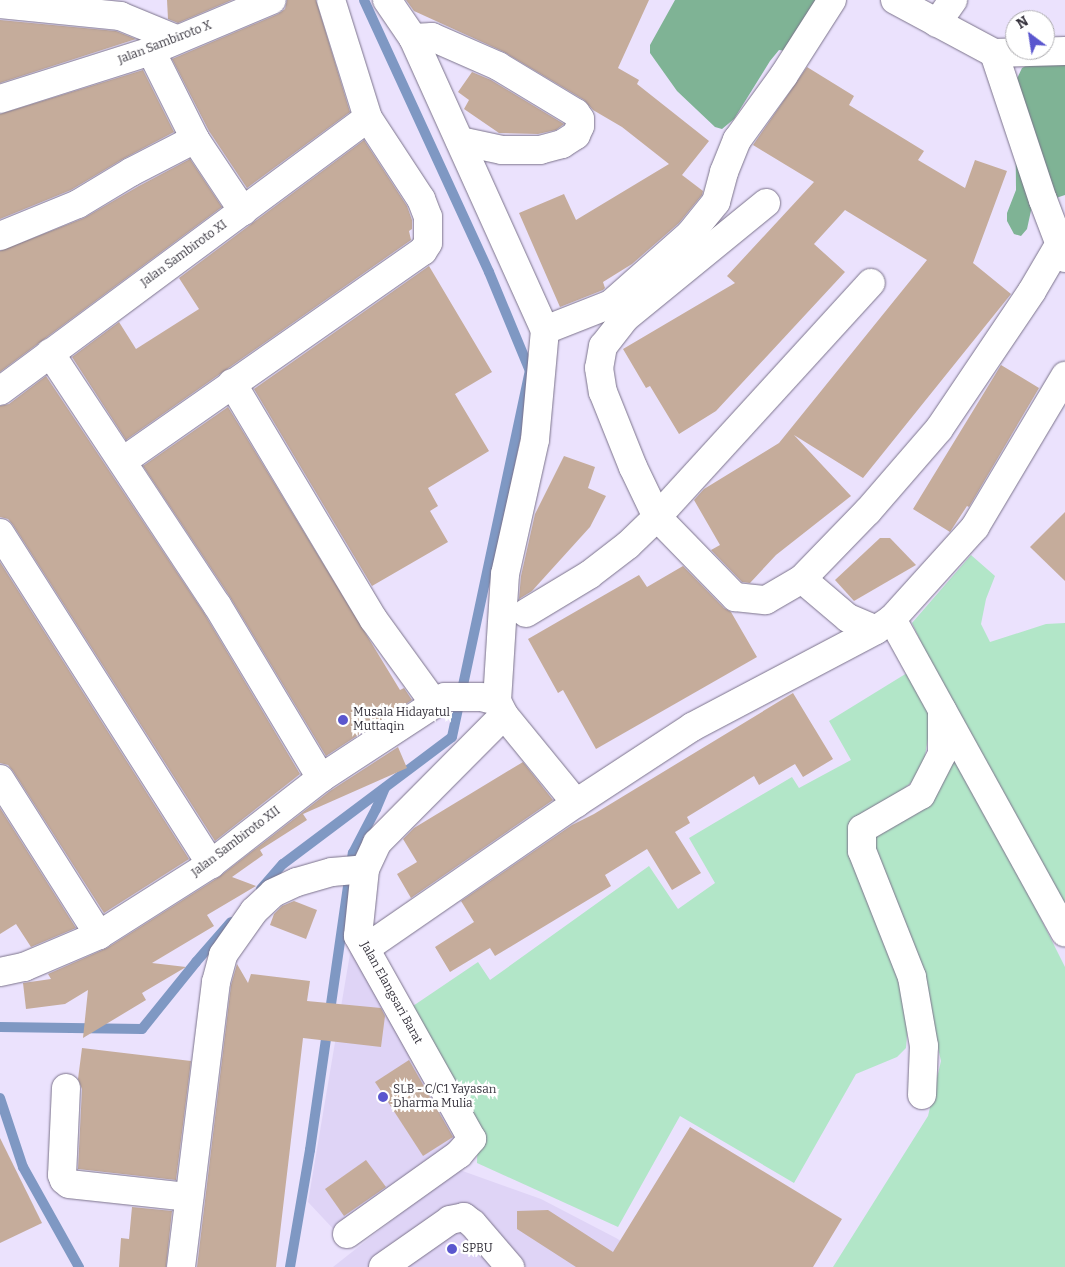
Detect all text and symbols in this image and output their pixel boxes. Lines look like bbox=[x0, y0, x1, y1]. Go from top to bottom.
north arrow bbox=[1005, 10, 1055, 60]
text: N bbox=[1014, 13, 1032, 33]
street label: Jalan Sambiroto X bbox=[116, 18, 214, 68]
street label: Jalan Sambiroto XI bbox=[138, 218, 230, 290]
place label: Musala Hidayatul Muttaqin bbox=[353, 706, 450, 734]
marker: Musala Hidayatul Muttaqin bbox=[337, 714, 349, 726]
street label: Jalan Sambiroto XII bbox=[189, 804, 283, 880]
street label: Jalan Elangsari Barat bbox=[357, 939, 425, 1047]
place label: SLB - C/C1 Yayasan Dharma Mulia bbox=[393, 1083, 496, 1111]
marker: SLB - C/C1 Yayasan Dharma Mulia bbox=[377, 1091, 389, 1103]
place label: SPBU bbox=[462, 1242, 493, 1256]
marker: SPBU bbox=[446, 1243, 458, 1255]

